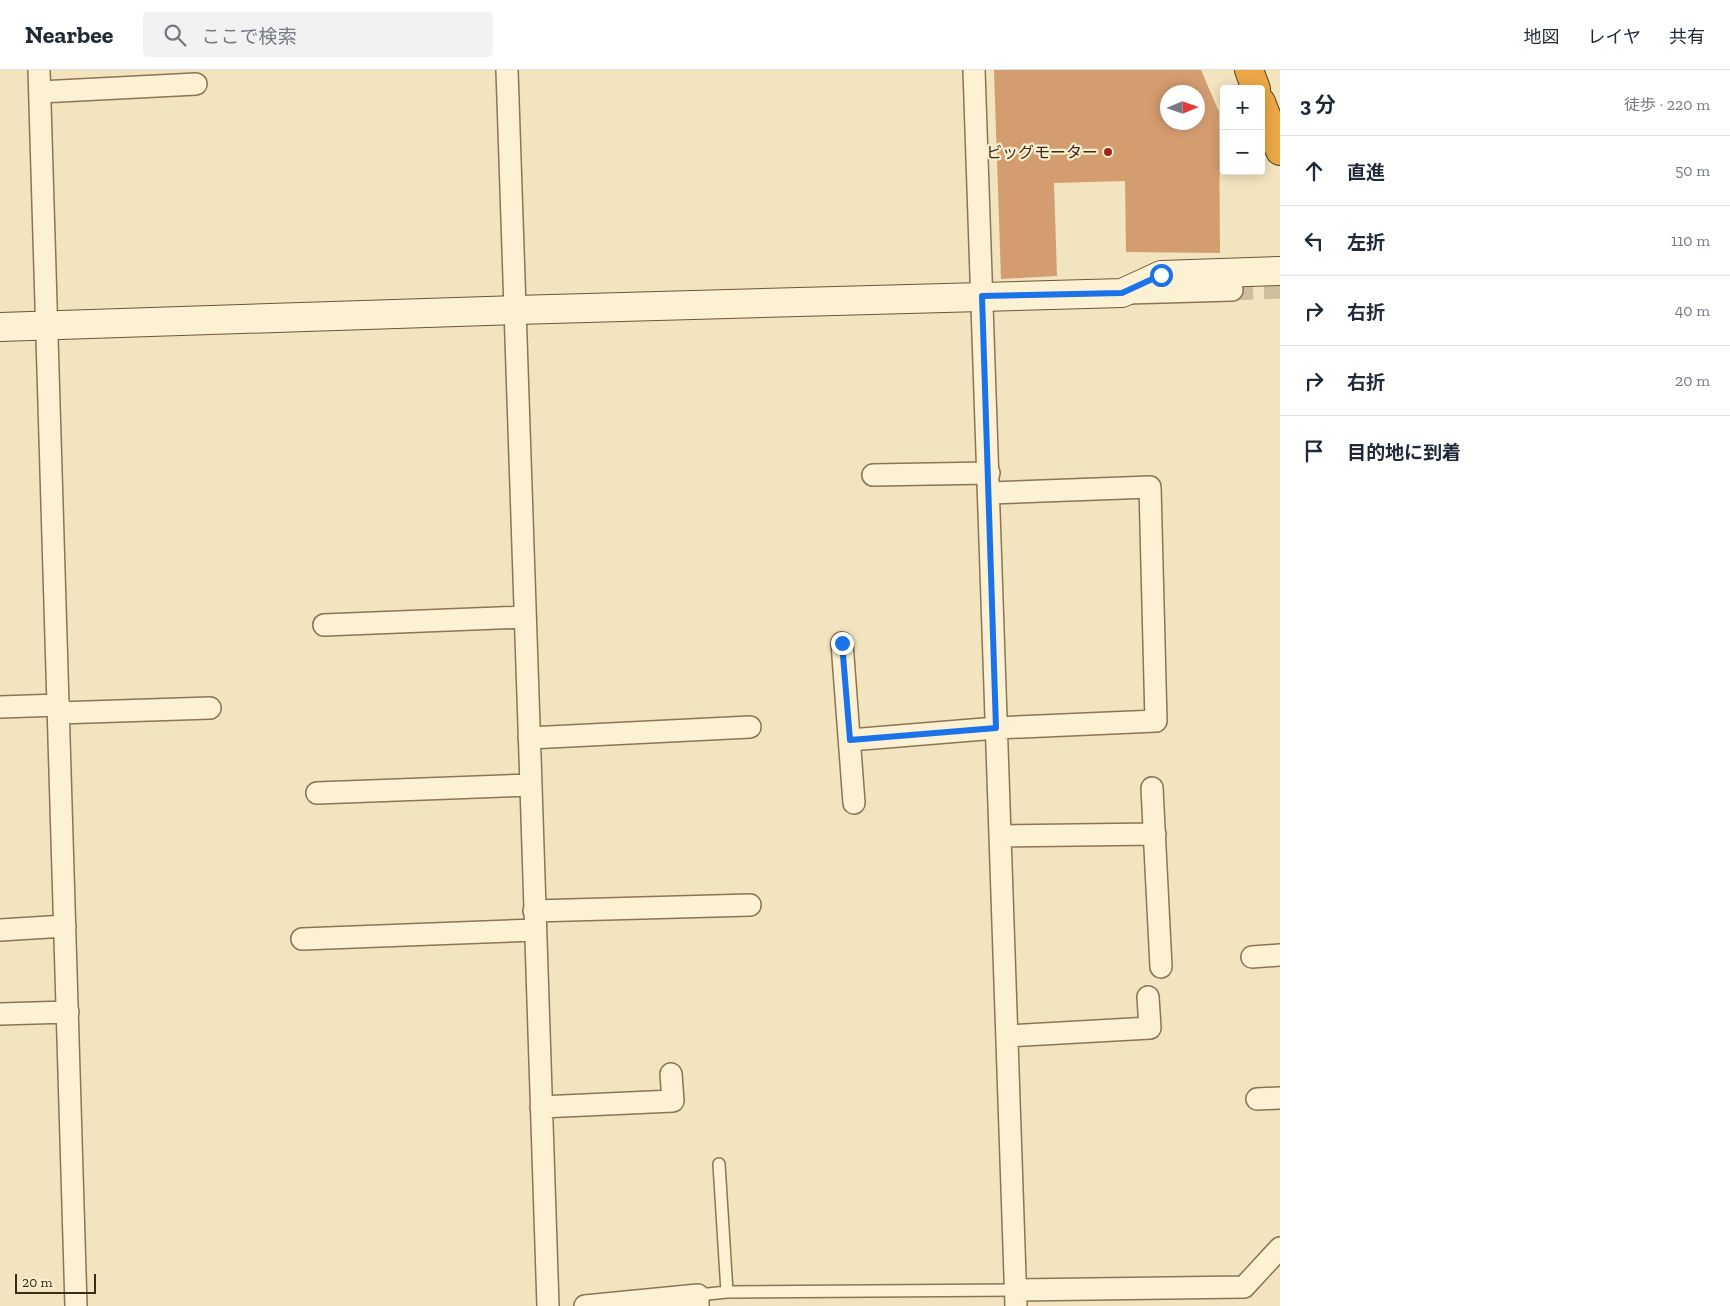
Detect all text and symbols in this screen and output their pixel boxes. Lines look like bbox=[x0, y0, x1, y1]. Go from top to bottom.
search box bbox=[143, 12, 493, 57]
text: Nearbee bbox=[25, 20, 113, 49]
icon: search bbox=[161, 21, 189, 49]
text: ここで検索 bbox=[201, 25, 296, 48]
text: 地図 bbox=[1524, 26, 1560, 48]
text: レイヤ bbox=[1588, 26, 1641, 48]
text: 共有 bbox=[1669, 26, 1705, 48]
north arrow bbox=[1160, 85, 1205, 130]
map controls bbox=[1220, 85, 1265, 175]
button: + bbox=[1220, 85, 1265, 130]
text: 3 分 bbox=[1300, 92, 1336, 117]
text: 徒歩 · 220 m bbox=[1624, 95, 1710, 114]
button: − bbox=[1220, 130, 1265, 175]
place label: ビッグモーター bbox=[986, 143, 1098, 162]
marker: ビッグモーター bbox=[1102, 146, 1114, 158]
icon: ahead bbox=[1300, 157, 1328, 185]
text: 直進 bbox=[1347, 161, 1385, 184]
text: 50 m bbox=[1675, 161, 1710, 180]
icon: left bbox=[1300, 227, 1328, 255]
text: 左折 bbox=[1347, 231, 1385, 254]
text: 110 m bbox=[1671, 231, 1710, 250]
route start bbox=[1150, 264, 1173, 287]
icon: right bbox=[1300, 297, 1328, 325]
text: 右折 bbox=[1347, 301, 1385, 324]
text: 40 m bbox=[1675, 301, 1710, 320]
icon: right bbox=[1300, 367, 1328, 395]
text: 右折 bbox=[1347, 371, 1385, 394]
text: 20 m bbox=[1675, 371, 1710, 390]
icon: arrive bbox=[1300, 437, 1328, 465]
text: 目的地に到着 bbox=[1347, 441, 1461, 464]
route end bbox=[831, 632, 854, 655]
scale bar bbox=[15, 1271, 96, 1294]
text: 20 m bbox=[22, 1274, 53, 1291]

